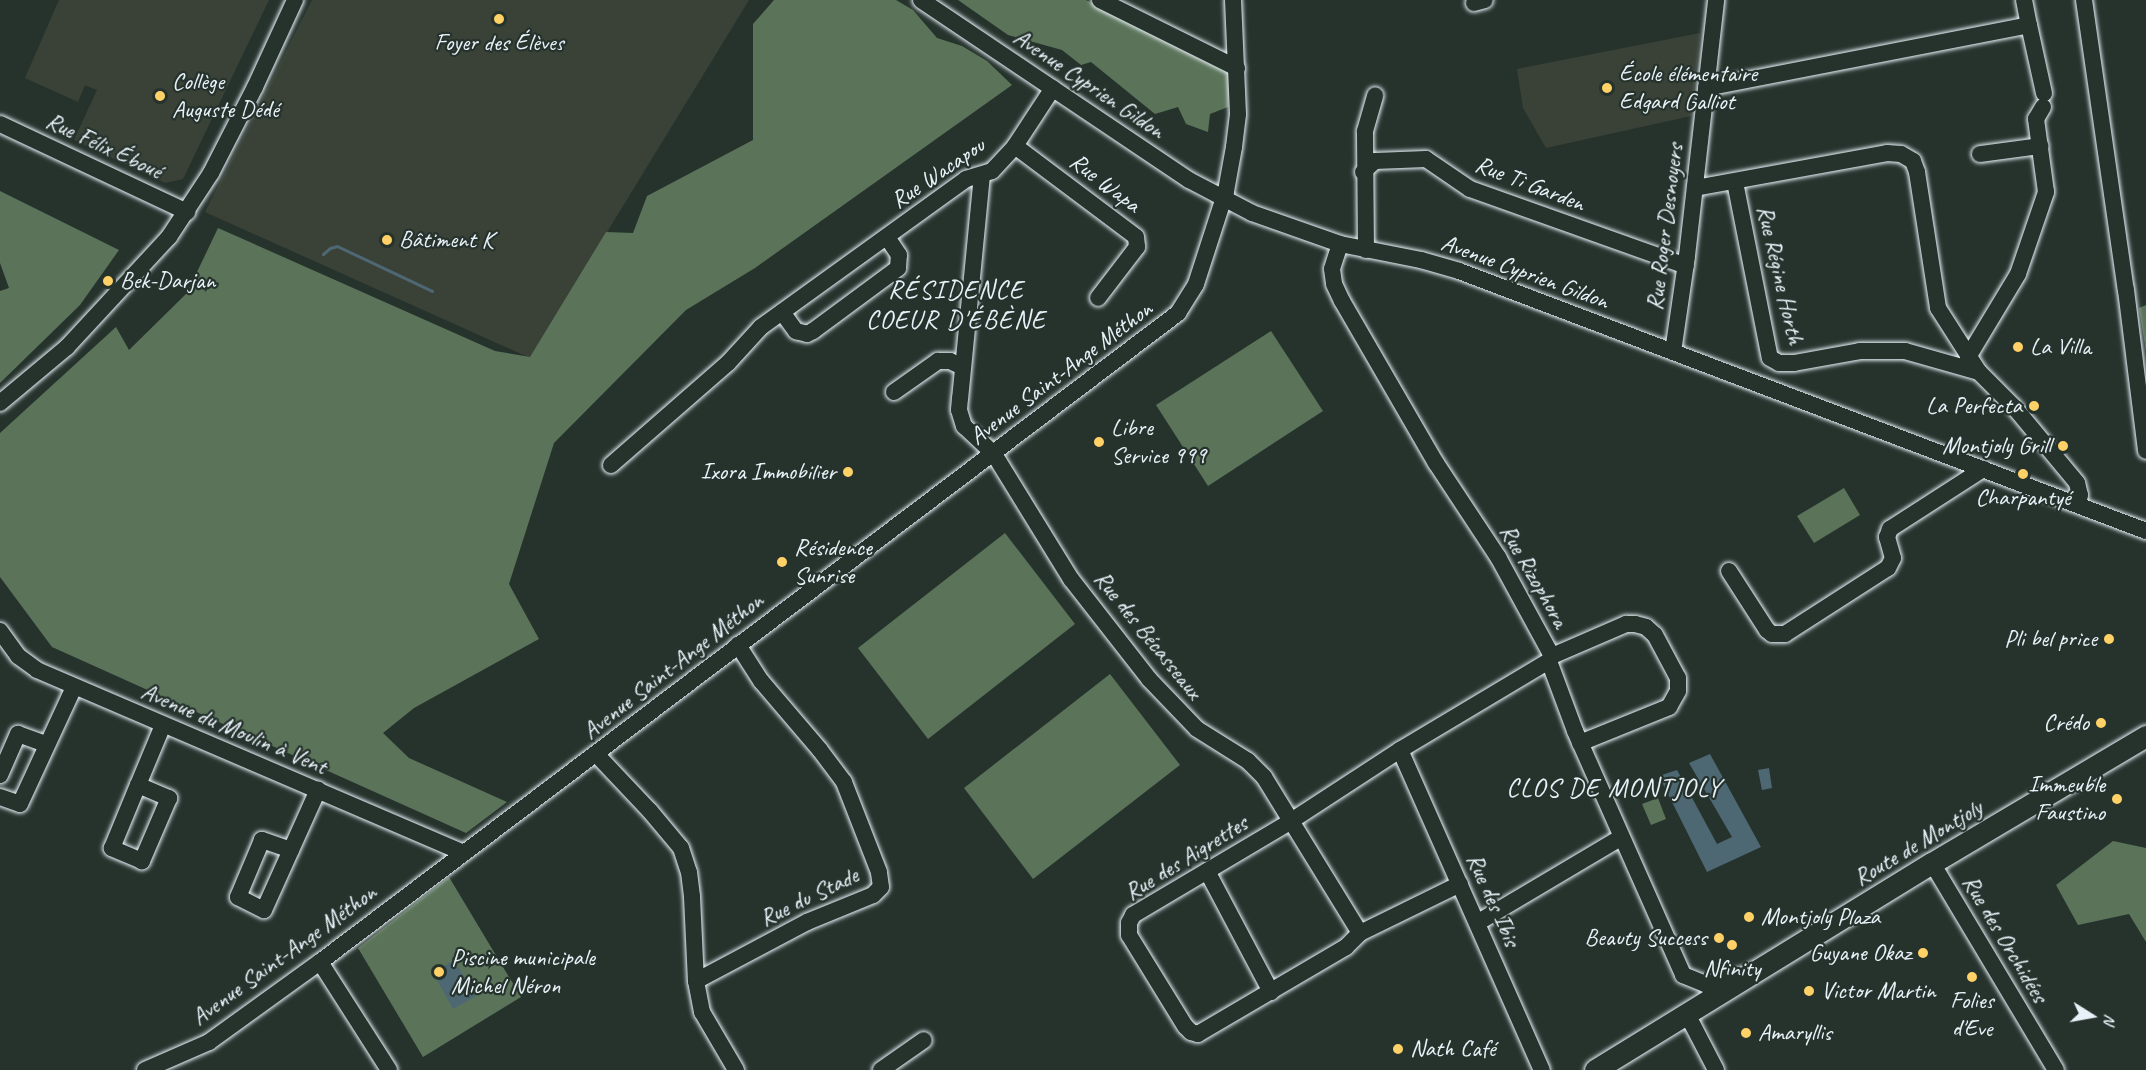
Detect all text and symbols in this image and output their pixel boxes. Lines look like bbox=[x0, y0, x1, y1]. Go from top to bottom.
marker: Foyer des Élèves bbox=[492, 12, 506, 26]
street label: Avenue Cyprien Gildon bbox=[1008, 23, 1170, 145]
place label: Foyer des Élèves bbox=[434, 29, 564, 57]
place label: École élémentaire Edgard Galliot bbox=[1619, 60, 1757, 116]
place label: Collège Auguste Dédé bbox=[172, 68, 279, 124]
marker: École élémentaire Edgard Galliot bbox=[1600, 81, 1614, 95]
marker: Collège Auguste Dédé bbox=[153, 89, 167, 103]
street label: Rue Félix Éboué bbox=[41, 107, 167, 185]
street label: Rue Wacapou bbox=[886, 131, 990, 215]
street label: Rue Roger Desnoyers bbox=[1640, 142, 1690, 312]
street label: Rue Wapa bbox=[1064, 147, 1146, 219]
street label: Rue Ti Garden bbox=[1471, 150, 1589, 218]
street label: Rue Régine Horth bbox=[1750, 202, 1810, 348]
place label: Bâtiment K bbox=[399, 226, 494, 254]
street label: Avenue Cyprien Gildon bbox=[1437, 228, 1613, 316]
marker: Bâtiment K bbox=[380, 233, 394, 247]
place label: Bek-Darjan bbox=[120, 267, 215, 295]
marker: Bek-Darjan bbox=[101, 274, 115, 288]
district label: RÉSIDENCE COEUR D'ÉBÈNE bbox=[866, 274, 1046, 336]
street label: Avenue Saint-Ange Méthon bbox=[964, 295, 1158, 451]
place label: La Villa bbox=[2030, 333, 2091, 361]
marker: La Villa bbox=[2011, 340, 2025, 354]
place label: La Perfecta bbox=[1927, 392, 2022, 420]
marker: La Perfecta bbox=[2027, 399, 2041, 413]
place label: Libre Service 999 bbox=[1111, 414, 1206, 470]
place label: Montjoly Grill bbox=[1942, 432, 2051, 460]
marker: Libre Service 999 bbox=[1092, 435, 1106, 449]
marker: Montjoly Grill bbox=[2056, 439, 2070, 453]
place label: Ixora Immobilier bbox=[699, 458, 836, 486]
marker: Ixora Immobilier bbox=[841, 465, 855, 479]
marker: Charpantyé bbox=[2016, 467, 2030, 481]
place label: Charpantyé bbox=[1975, 484, 2071, 512]
street label: Rue Rizophora bbox=[1493, 519, 1575, 633]
place label: Résidence Sunrise bbox=[794, 534, 872, 590]
marker: Résidence Sunrise bbox=[775, 555, 789, 569]
street label: Rue des Bécasseaux bbox=[1088, 565, 1208, 705]
street label: Avenue Saint-Ange Méthon bbox=[577, 586, 769, 746]
place label: Pli bel price bbox=[2004, 625, 2097, 653]
marker: Pli bel price bbox=[2102, 632, 2116, 646]
street label: Avenue du Moulin à Vent bbox=[137, 677, 331, 781]
place label: Crédo bbox=[2043, 709, 2089, 737]
marker: Crédo bbox=[2094, 716, 2108, 730]
place label: Immeuble Faustino bbox=[2028, 771, 2105, 827]
district label: CLOS DE MONTJOLY bbox=[1506, 772, 1722, 804]
marker: Immeuble Faustino bbox=[2110, 792, 2124, 806]
street label: Route de Montjoly bbox=[1849, 793, 1987, 893]
street label: Rue des Aigrettes bbox=[1119, 809, 1253, 907]
street label: Rue des Ibis bbox=[1460, 849, 1526, 951]
street label: Rue du Stade bbox=[755, 861, 863, 933]
street label: Rue des Orchidées bbox=[1956, 870, 2054, 1008]
street label: Avenue Saint-Ange Méthon bbox=[186, 878, 382, 1032]
place label: Montjoly Plaza bbox=[1761, 903, 1880, 931]
marker: Montjoly Plaza bbox=[1742, 910, 1756, 924]
place label: Beauty Success bbox=[1585, 924, 1707, 952]
marker: Beauty Success bbox=[1712, 931, 1726, 945]
marker: Nfinity bbox=[1725, 938, 1739, 952]
place label: Guyane Okaz bbox=[1809, 939, 1911, 967]
place label: Piscine municipale Michel Néron bbox=[451, 944, 595, 1000]
marker: Guyane Okaz bbox=[1916, 946, 1930, 960]
place label: Nfinity bbox=[1704, 955, 1760, 983]
marker: Piscine municipale Michel Néron bbox=[432, 965, 446, 979]
marker: Folies d'Eve bbox=[1965, 970, 1979, 984]
place label: Victor Martin bbox=[1821, 977, 1936, 1005]
marker: Victor Martin bbox=[1802, 984, 1816, 998]
north arrow bbox=[2062, 986, 2122, 1046]
place label: Folies d'Eve bbox=[1950, 987, 1994, 1043]
text: N bbox=[2099, 1013, 2120, 1026]
place label: Amaryllis bbox=[1758, 1019, 1832, 1047]
marker: Amaryllis bbox=[1739, 1026, 1753, 1040]
place label: Nath Café bbox=[1410, 1035, 1496, 1063]
marker: Nath Café bbox=[1391, 1042, 1405, 1056]

